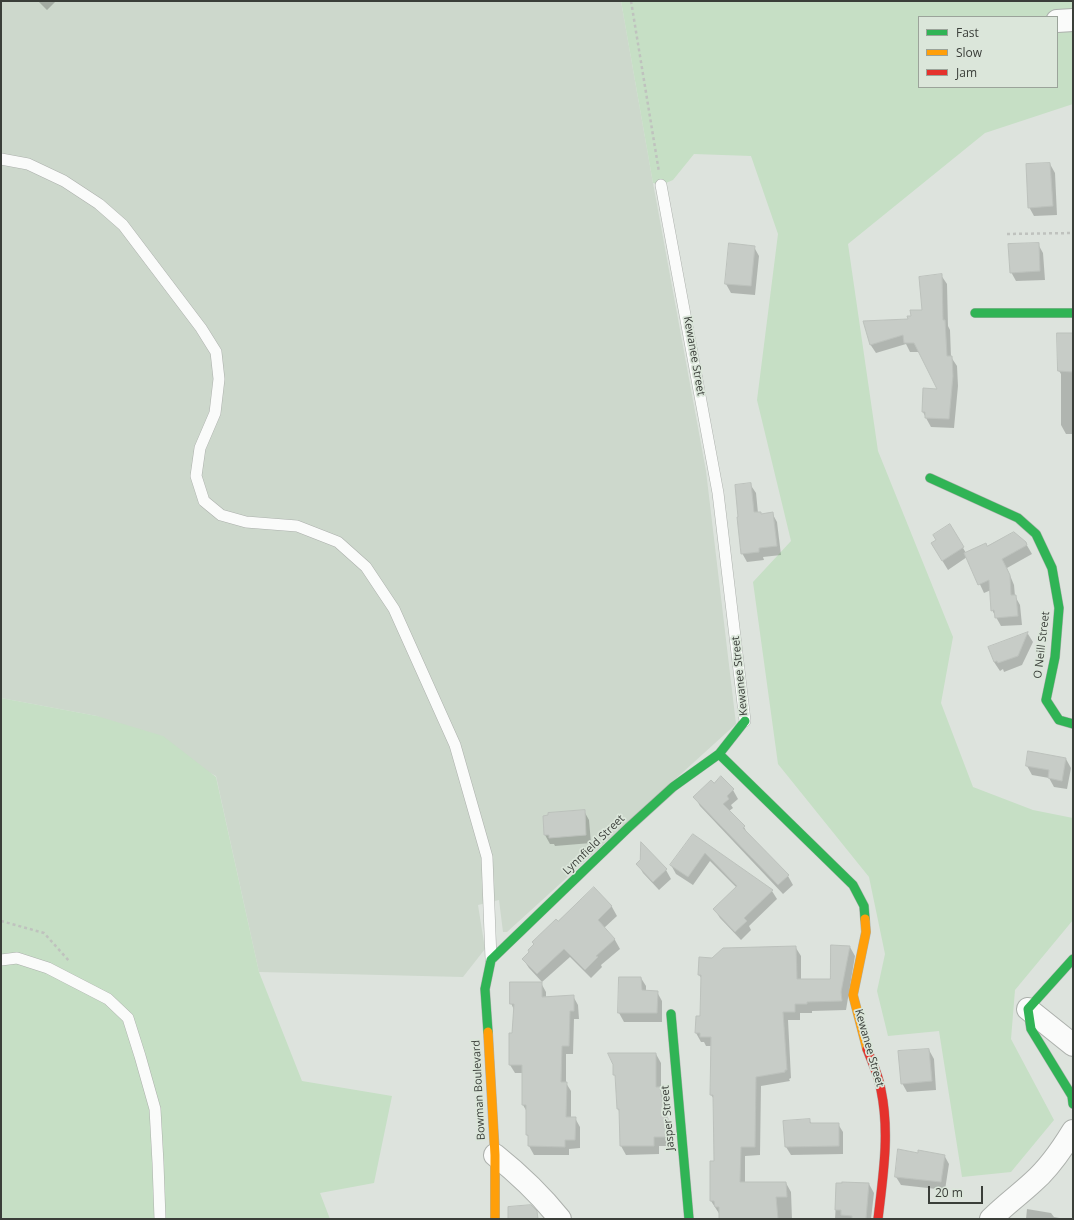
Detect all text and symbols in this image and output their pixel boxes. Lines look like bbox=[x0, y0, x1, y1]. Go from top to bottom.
legend bbox=[918, 16, 1058, 88]
text: Fast bbox=[956, 24, 979, 41]
text: Slow bbox=[956, 44, 982, 61]
text: Jam bbox=[956, 64, 977, 81]
street label: Kewanee Street bbox=[681, 315, 707, 397]
street label: O Neill Street bbox=[1031, 611, 1053, 679]
street label: Kewanee Street bbox=[729, 635, 751, 717]
street label: Lynnfield Street bbox=[560, 812, 628, 878]
street label: Kewanee Street bbox=[852, 1008, 886, 1088]
street label: Bowman Boulevard bbox=[470, 1040, 488, 1140]
street label: Jasper Street bbox=[659, 1085, 677, 1151]
scale bar bbox=[930, 1178, 985, 1204]
text: 20 m bbox=[935, 1184, 963, 1201]

